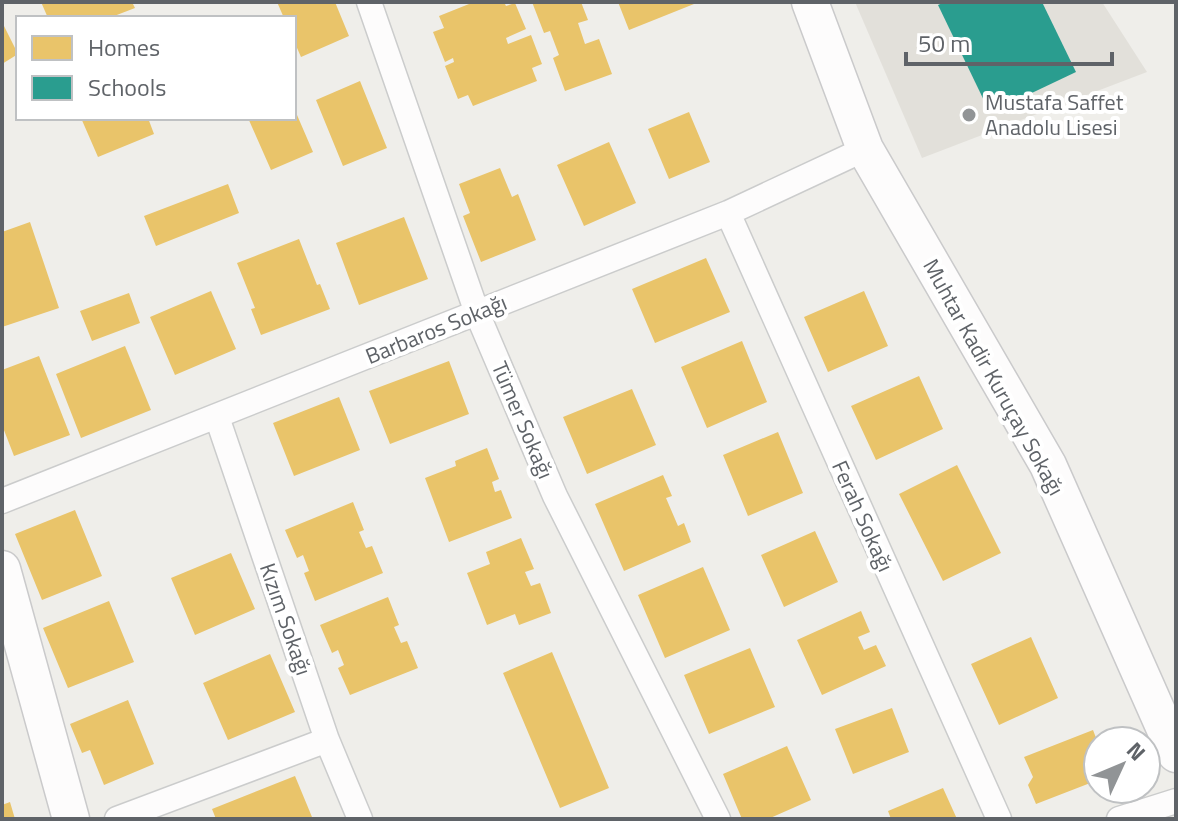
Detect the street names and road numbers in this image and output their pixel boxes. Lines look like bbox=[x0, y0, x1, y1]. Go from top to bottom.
street label: Muhtar Kadir Kuruçay Sokağı bbox=[915, 252, 1073, 502]
street label: Barbaros Sokağı bbox=[360, 285, 512, 373]
street label: Tümer Sokağı bbox=[483, 356, 563, 484]
street label: Ferah Sokağı bbox=[823, 455, 903, 577]
street label: Kızım Sokağı bbox=[251, 558, 321, 680]

